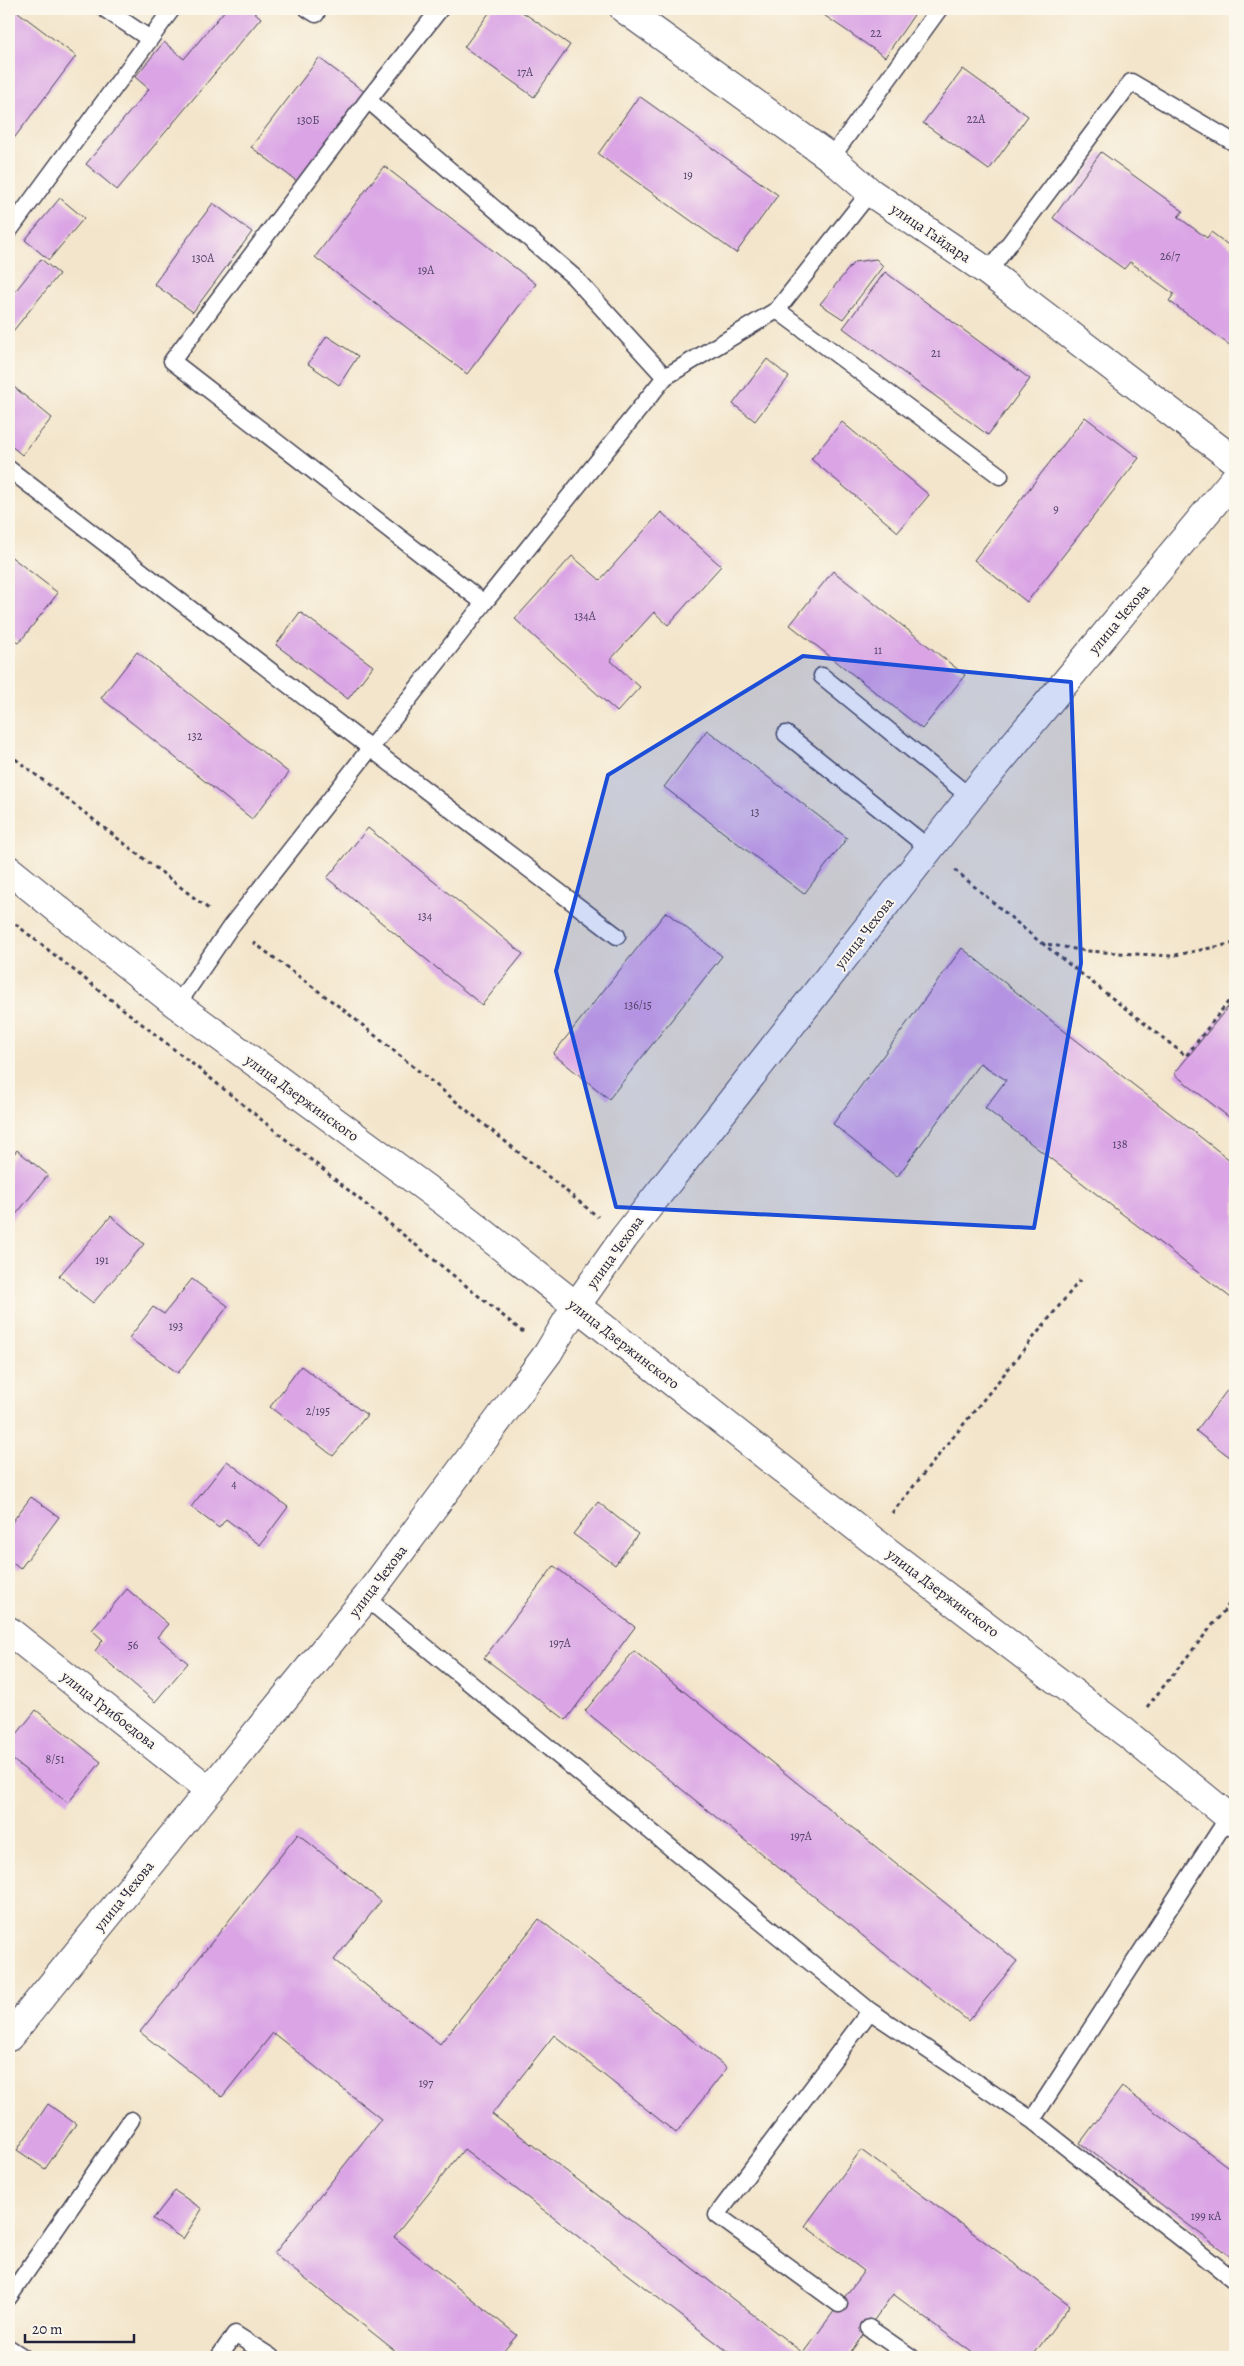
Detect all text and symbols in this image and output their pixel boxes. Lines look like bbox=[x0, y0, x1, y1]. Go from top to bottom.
house number: 22 bbox=[870, 25, 882, 41]
house number: 17А bbox=[517, 64, 534, 80]
house number: 22А bbox=[967, 111, 986, 127]
house number: 130Б bbox=[297, 112, 319, 128]
house number: 19 bbox=[683, 167, 693, 183]
street label: улица Гайдара bbox=[886, 198, 975, 267]
house number: 26/7 bbox=[1160, 248, 1181, 264]
house number: 130А bbox=[192, 250, 215, 266]
house number: 19А bbox=[418, 262, 435, 278]
house number: 21 bbox=[931, 345, 941, 361]
house number: 9 bbox=[1053, 501, 1059, 517]
street label: улица Чехова bbox=[1083, 580, 1154, 659]
house number: 134А bbox=[574, 608, 597, 624]
house number: 11 bbox=[874, 642, 882, 658]
house number: 132 bbox=[188, 728, 203, 744]
house number: 13 bbox=[750, 804, 760, 820]
street label: улица Чехова bbox=[829, 893, 898, 974]
house number: 134 bbox=[418, 908, 433, 924]
house number: 136/15 bbox=[624, 997, 652, 1013]
street label: улица Дзержинского bbox=[240, 1049, 363, 1146]
house number: 138 bbox=[1113, 1136, 1128, 1152]
street label: улица Чехова bbox=[581, 1212, 648, 1293]
house number: 191 bbox=[95, 1252, 109, 1268]
street label: улица Дзержинского bbox=[563, 1294, 684, 1394]
house number: 193 bbox=[169, 1318, 183, 1334]
house number: 2/195 bbox=[306, 1403, 330, 1419]
house number: 4 bbox=[231, 1476, 237, 1492]
street label: улица Чехова bbox=[344, 1541, 412, 1622]
street label: улица Дзержинского bbox=[882, 1544, 1003, 1642]
house number: 197А bbox=[549, 1635, 572, 1651]
house number: 56 bbox=[128, 1637, 139, 1653]
street label: улица Грибоедова bbox=[56, 1666, 161, 1754]
house number: 8/51 bbox=[45, 1751, 65, 1767]
house number: 197А bbox=[790, 1828, 813, 1844]
street label: улица Чехова bbox=[89, 1857, 159, 1936]
house number: 197 bbox=[419, 2075, 434, 2091]
house number: 199 кА bbox=[1191, 2208, 1222, 2224]
scale bar bbox=[25, 2311, 134, 2343]
text: 20 m bbox=[32, 2319, 63, 2339]

